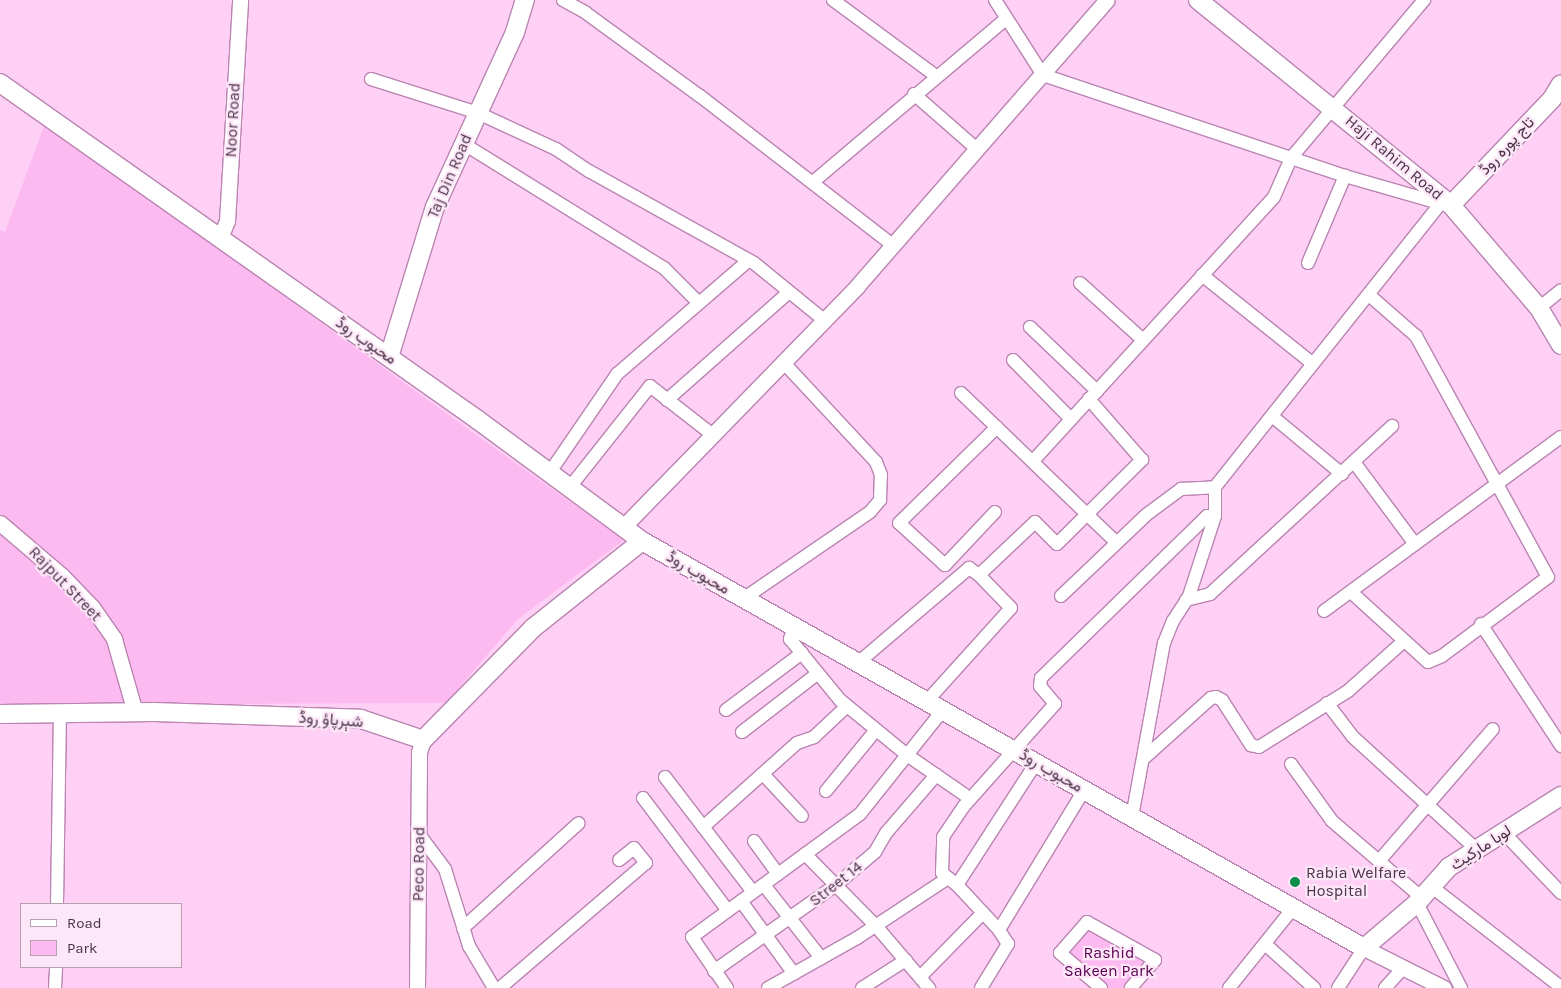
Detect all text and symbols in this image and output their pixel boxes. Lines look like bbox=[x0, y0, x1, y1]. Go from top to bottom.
street label: Noor Road bbox=[221, 82, 245, 158]
street label: Haji Rahim Road bbox=[1341, 112, 1447, 204]
street label: تاج پورہ روڈ bbox=[1475, 113, 1539, 179]
street label: Taj Din Road bbox=[424, 131, 476, 221]
street label: محبوب روڈ bbox=[332, 313, 400, 369]
street label: Rajput Street bbox=[25, 543, 105, 625]
street label: محبوب روڈ bbox=[663, 547, 733, 599]
street label: شېرپاؤ روڈ bbox=[298, 708, 364, 732]
street label: محبوب روڈ bbox=[1016, 745, 1086, 797]
street label: لوہا مارکیٹ bbox=[1447, 821, 1515, 875]
street label: Peco Road bbox=[409, 826, 429, 902]
street label: Street 14 bbox=[806, 857, 866, 911]
place label: Rabia Welfare Hospital bbox=[1306, 863, 1406, 901]
marker: Rabia Welfare Hospital bbox=[1288, 875, 1302, 889]
legend bbox=[20, 903, 182, 968]
text: Road bbox=[67, 914, 102, 932]
text: Park bbox=[67, 939, 97, 957]
park label: Rashid Sakeen Park bbox=[1064, 943, 1154, 981]

